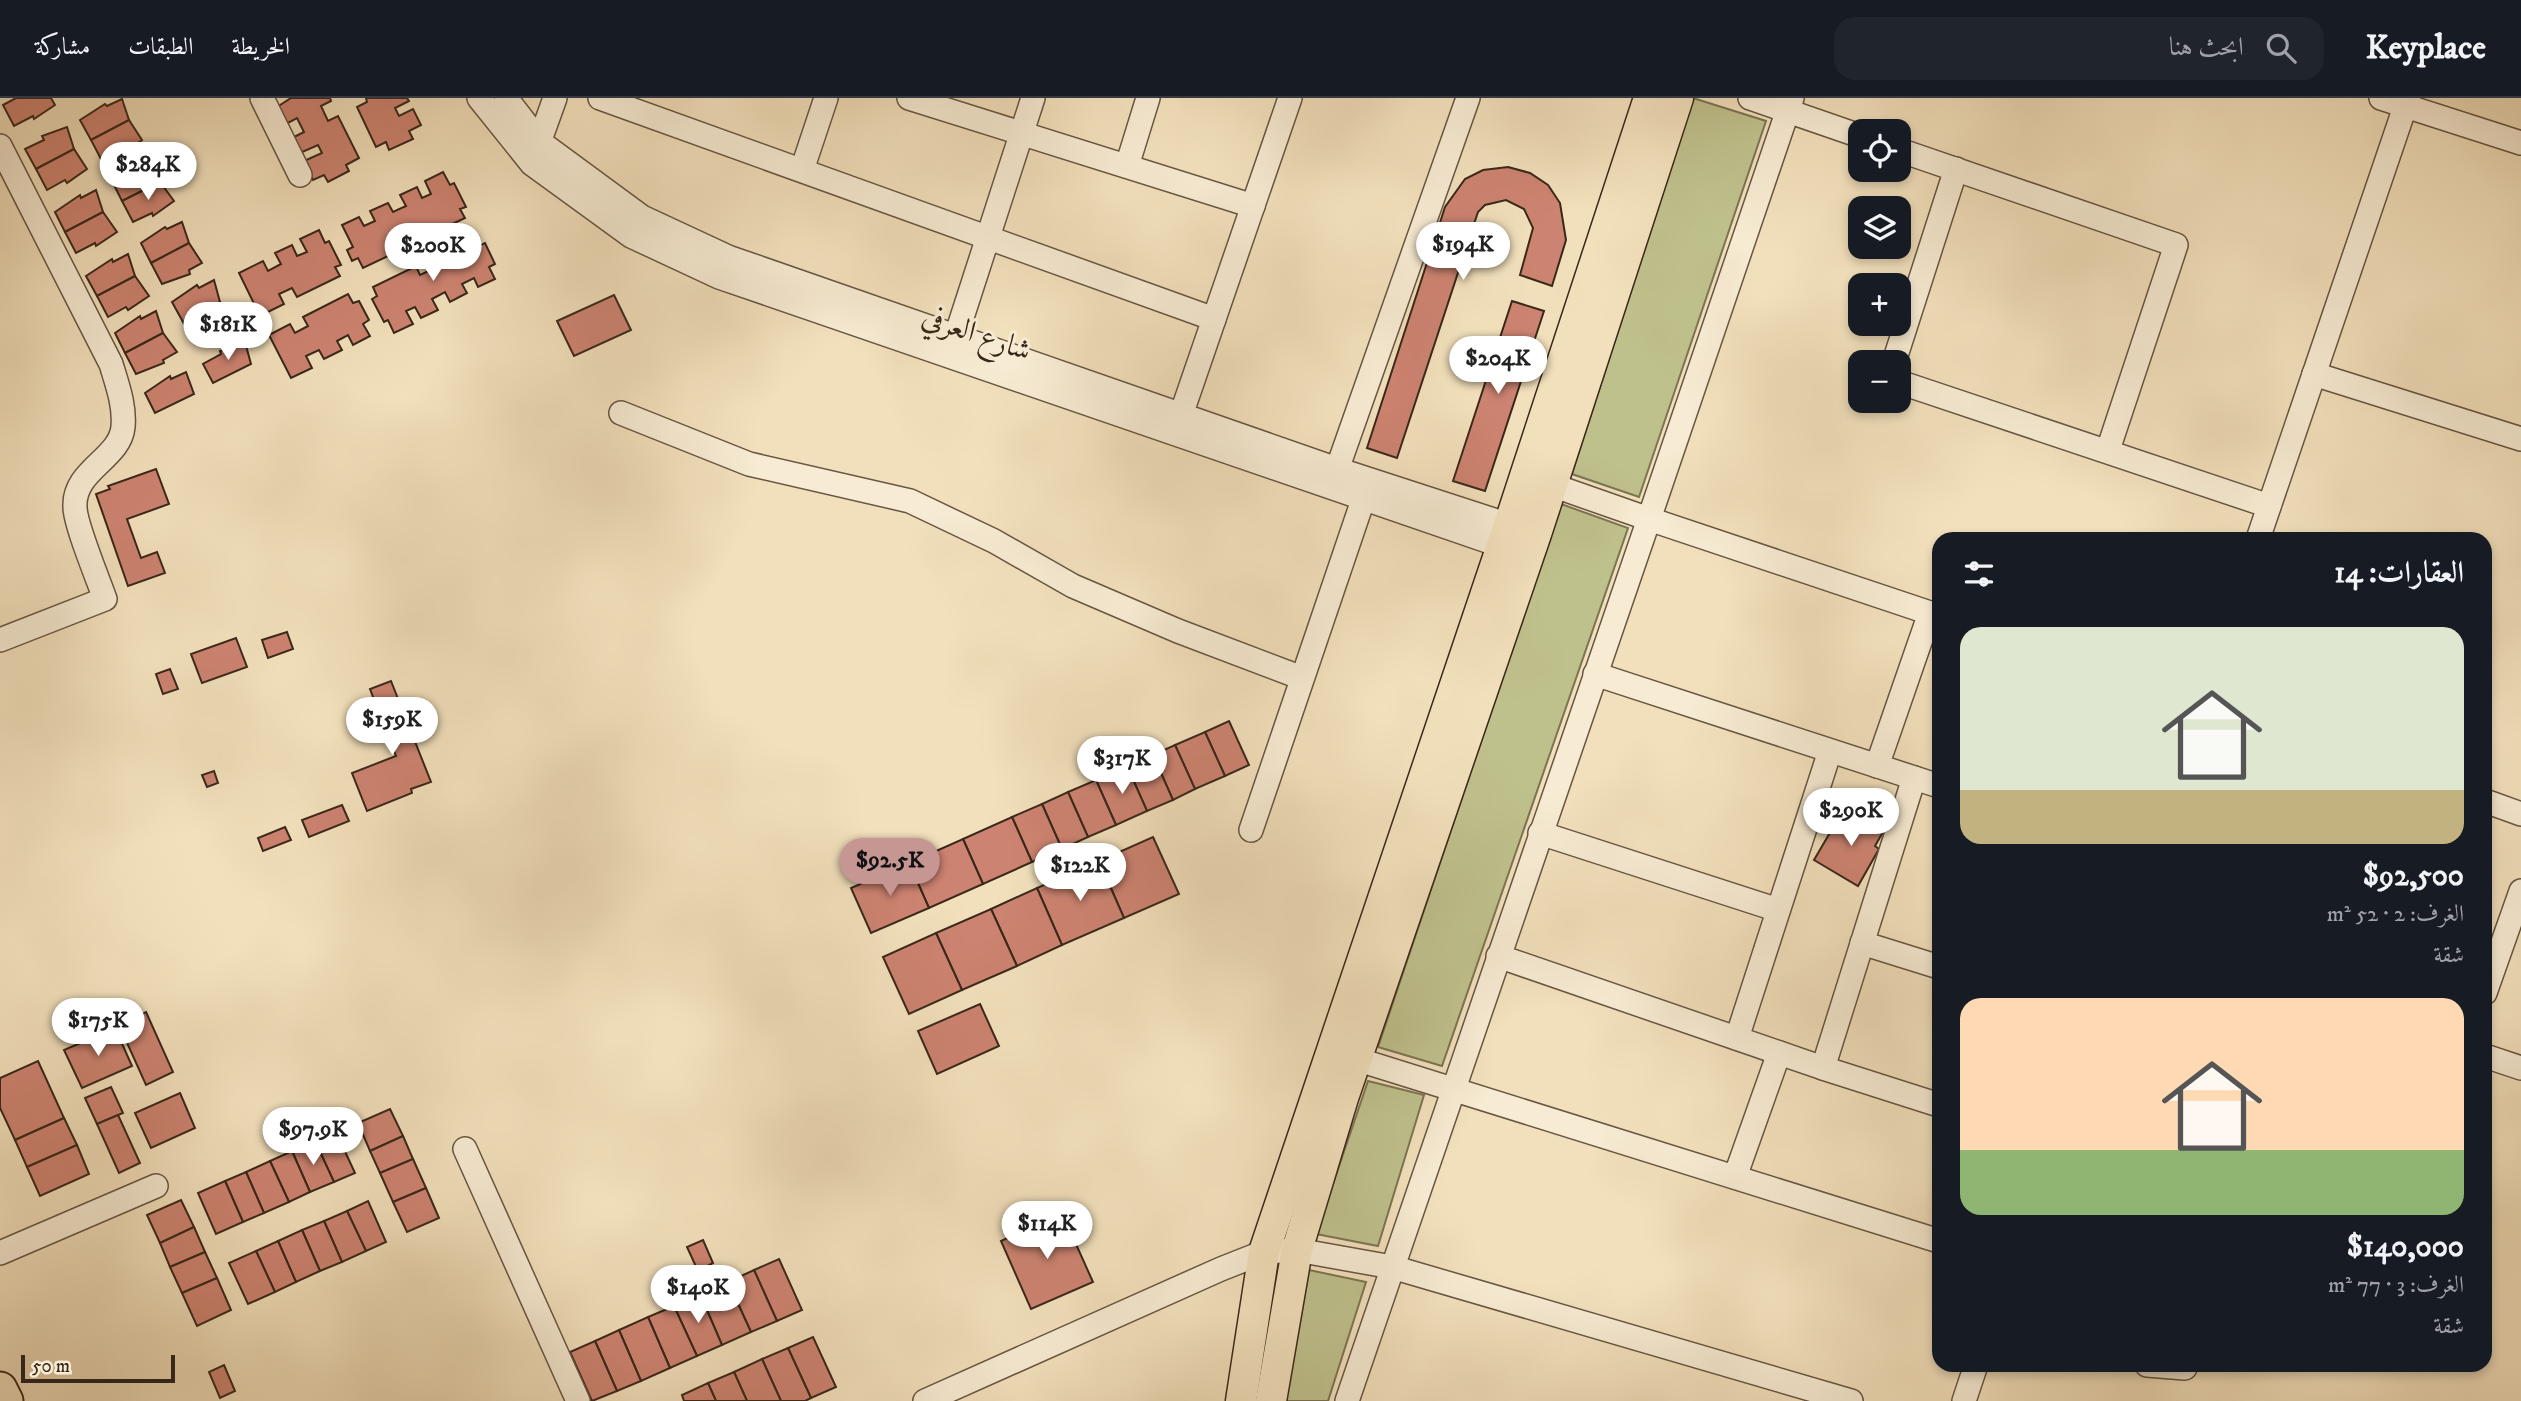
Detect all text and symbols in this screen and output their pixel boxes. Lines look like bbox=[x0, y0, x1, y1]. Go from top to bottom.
search box bbox=[1834, 17, 2324, 80]
text: Keyplace bbox=[2366, 28, 2486, 69]
icon: search bbox=[2262, 29, 2300, 67]
text: ابحث هنا bbox=[2169, 31, 2244, 64]
text: مشاركة bbox=[35, 32, 90, 62]
text: الطبقات bbox=[128, 32, 194, 62]
text: الخريطة bbox=[232, 32, 290, 62]
map controls bbox=[1848, 119, 1911, 413]
button: locate bbox=[1848, 119, 1911, 182]
pin: $284K bbox=[99, 142, 197, 202]
text: $284K bbox=[116, 150, 180, 179]
button: layers bbox=[1848, 196, 1911, 259]
pin: $194K bbox=[1414, 222, 1512, 282]
pin: $200K bbox=[384, 223, 482, 283]
text: $194K bbox=[1432, 230, 1494, 259]
text: $200K bbox=[401, 231, 465, 260]
button: + bbox=[1848, 273, 1911, 336]
street label: شارع العرفي bbox=[915, 299, 1036, 375]
pin: $181K bbox=[179, 302, 277, 362]
text: $181K bbox=[199, 310, 257, 339]
pin: $204K bbox=[1449, 336, 1547, 396]
text: $204K bbox=[1465, 344, 1531, 373]
button: − bbox=[1848, 350, 1911, 413]
icon: filters bbox=[1960, 555, 1998, 593]
text: العقارات: 14 bbox=[2334, 555, 2464, 592]
icon: home bbox=[2149, 672, 2275, 798]
pin: $159K bbox=[343, 698, 441, 757]
text: $159K bbox=[362, 705, 422, 734]
pin: $317K bbox=[1073, 736, 1171, 796]
text: $317K bbox=[1093, 744, 1151, 773]
pin: $290K bbox=[1802, 788, 1900, 848]
text: $290K bbox=[1819, 796, 1883, 825]
pin: $92.5K bbox=[833, 838, 947, 898]
pin: $122K bbox=[1031, 844, 1129, 903]
text: $92.5K bbox=[856, 846, 924, 875]
text: $122K bbox=[1050, 851, 1110, 880]
text: $92,500 bbox=[2363, 858, 2464, 895]
text: الغرف: 2 · 52 m² bbox=[2327, 900, 2464, 929]
text: شقة bbox=[2434, 941, 2464, 970]
pin: $175K bbox=[49, 998, 147, 1058]
text: $175K bbox=[68, 1006, 128, 1035]
icon: home bbox=[2149, 1043, 2275, 1169]
pin: $97.9K bbox=[256, 1108, 370, 1167]
text: $97.9K bbox=[278, 1115, 348, 1144]
pin: $114K bbox=[998, 1202, 1096, 1261]
text: $114K bbox=[1018, 1209, 1076, 1238]
text: $140,000 bbox=[2347, 1229, 2464, 1266]
pin: $140K bbox=[649, 1266, 747, 1325]
text: الغرف: 3 · 77 m² bbox=[2328, 1271, 2464, 1300]
text: $140K bbox=[667, 1273, 729, 1302]
text: شقة bbox=[2434, 1312, 2464, 1341]
scale bar bbox=[21, 1352, 175, 1384]
text: 50 m bbox=[32, 1355, 70, 1378]

